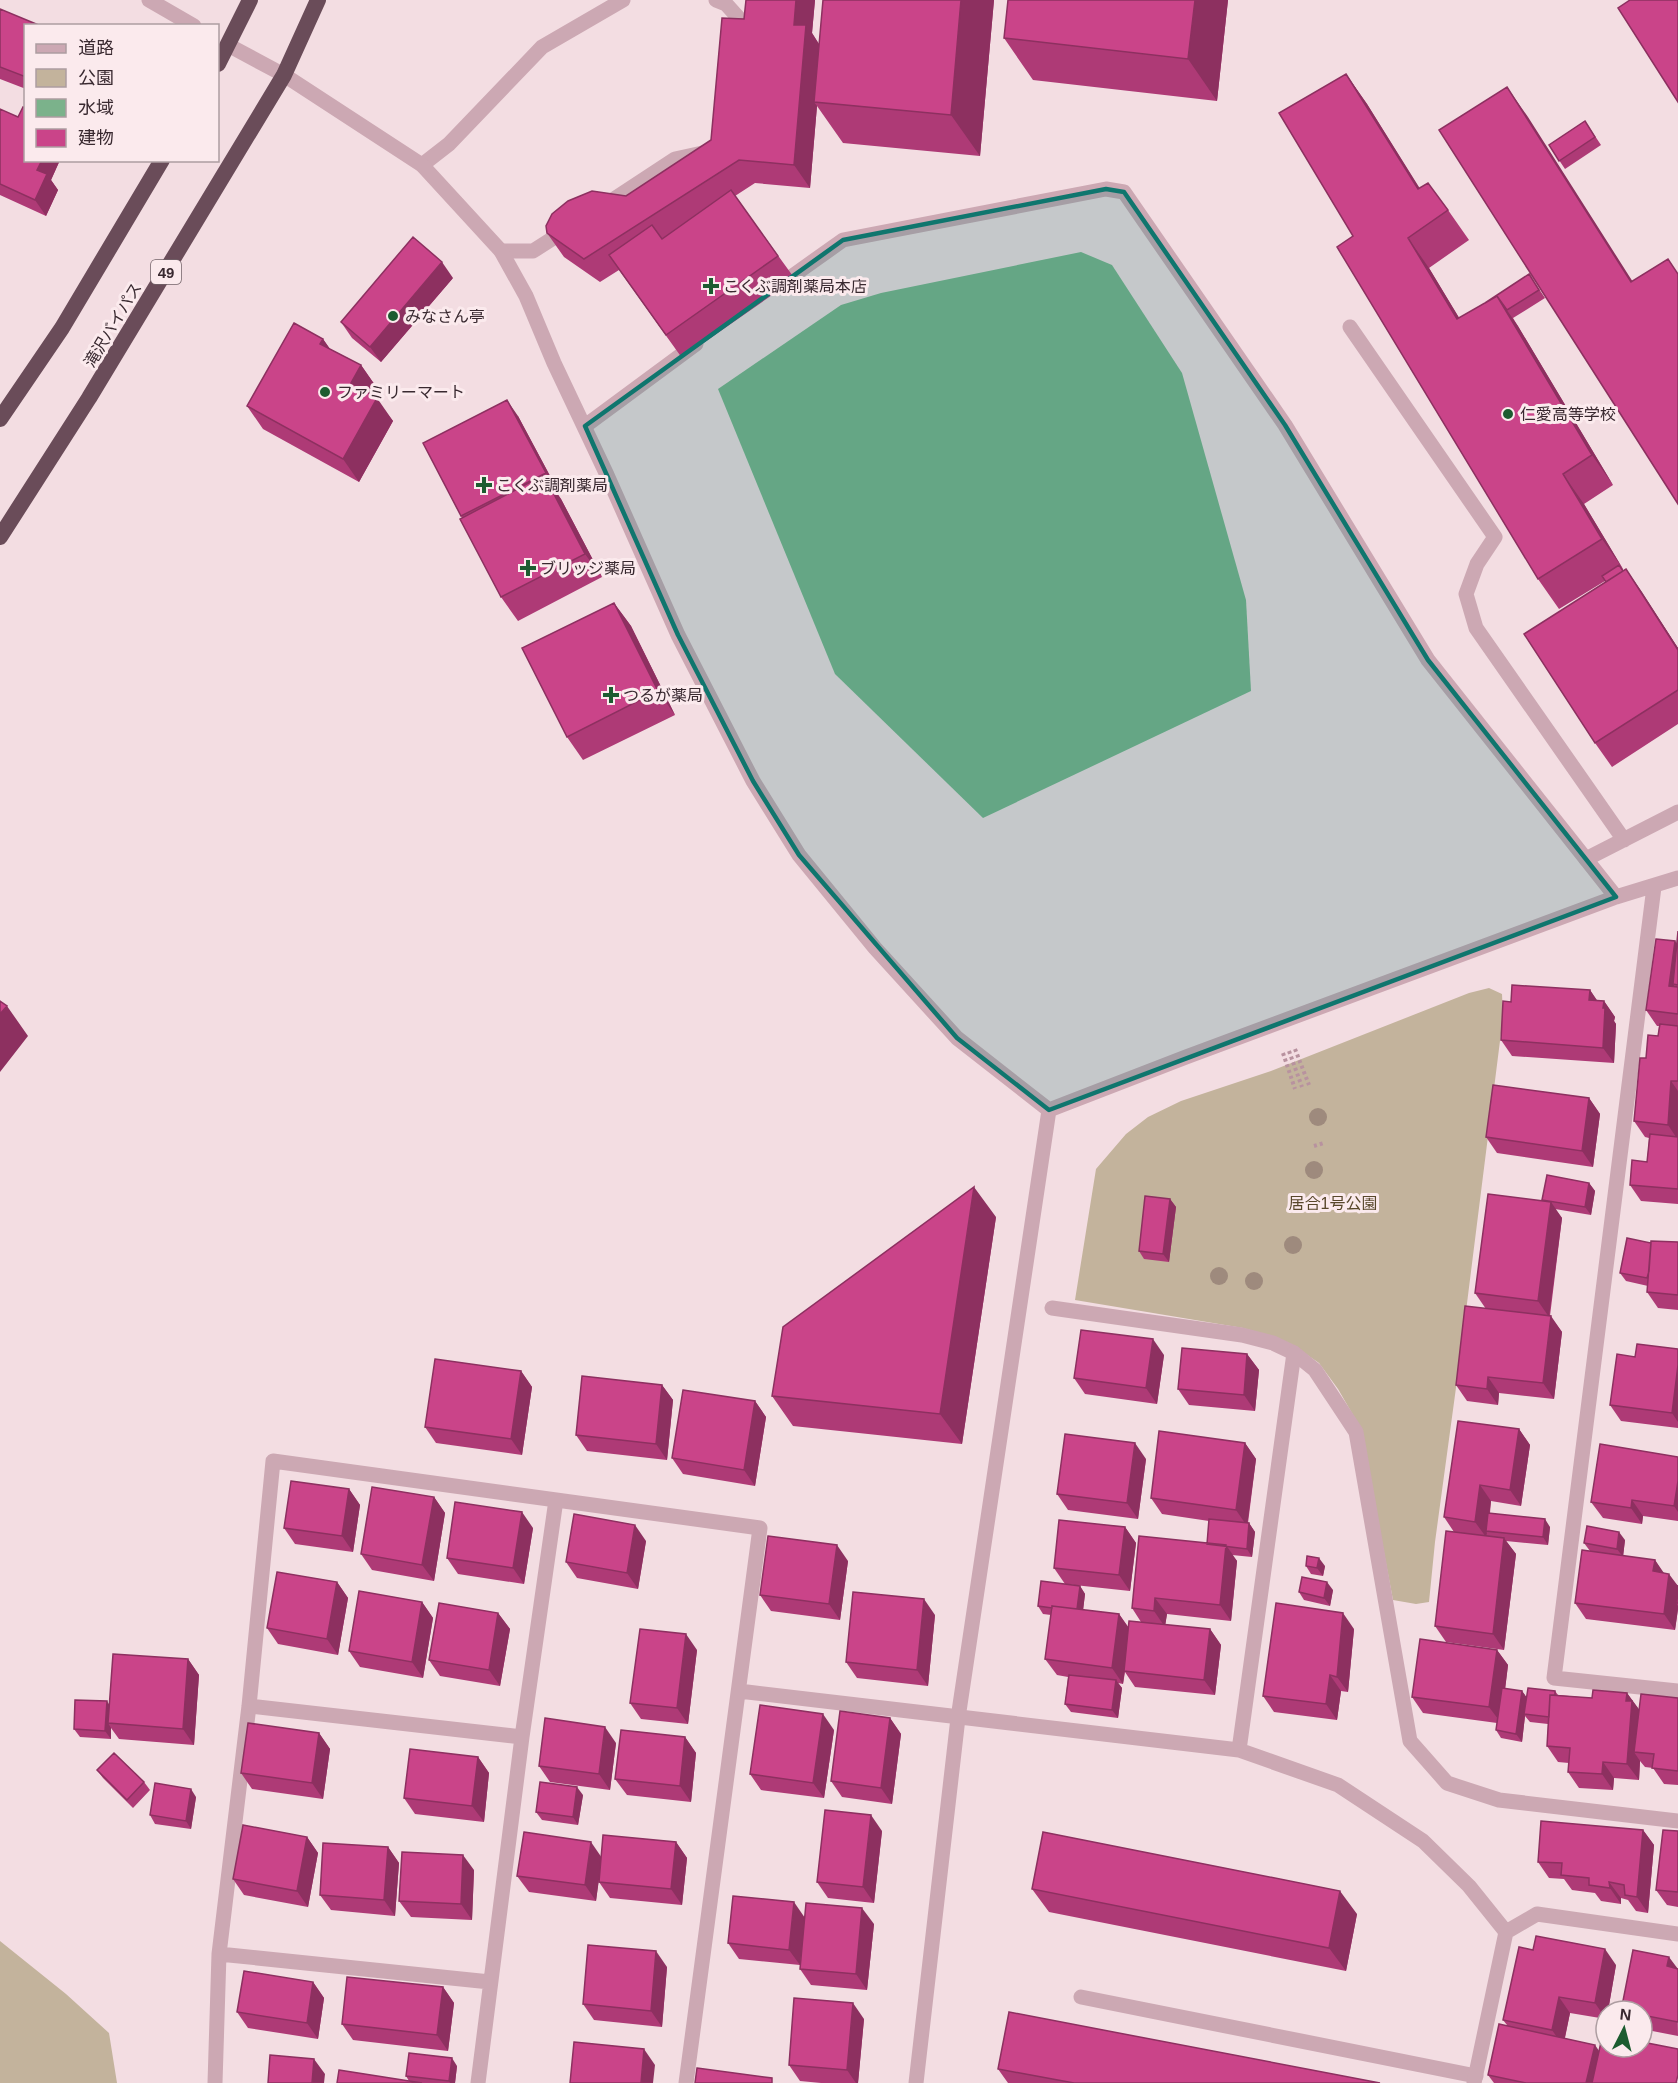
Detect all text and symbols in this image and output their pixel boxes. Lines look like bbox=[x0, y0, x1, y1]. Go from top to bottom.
legend bbox=[24, 24, 219, 162]
text: 道路 bbox=[78, 38, 114, 58]
text: 公園 bbox=[78, 68, 114, 88]
text: 水域 bbox=[78, 98, 114, 118]
text: 建物 bbox=[78, 128, 114, 148]
road number: 49 bbox=[151, 260, 181, 284]
place label: こくぶ調剤薬局本店 bbox=[723, 278, 867, 295]
marker: こくぶ調剤薬局本店 bbox=[704, 279, 718, 293]
street label: 滝沢バイパス bbox=[81, 280, 145, 370]
place label: みなさん亭 bbox=[405, 308, 485, 325]
marker: みなさん亭 bbox=[386, 309, 400, 323]
place label: ファミリーマート bbox=[337, 384, 465, 401]
marker: ファミリーマート bbox=[318, 385, 332, 399]
place label: 仁愛高等学校 bbox=[1520, 406, 1616, 423]
marker: 仁愛高等学校 bbox=[1501, 407, 1515, 421]
place label: こくぶ調剤薬局 bbox=[496, 477, 608, 494]
marker: こくぶ調剤薬局 bbox=[477, 478, 491, 492]
place label: ブリッジ薬局 bbox=[540, 560, 636, 577]
marker: ブリッジ薬局 bbox=[521, 561, 535, 575]
place label: つるが薬局 bbox=[623, 687, 703, 704]
marker: つるが薬局 bbox=[604, 688, 618, 702]
park label: 居合1号公園 bbox=[1289, 1195, 1377, 1212]
north arrow bbox=[1594, 1999, 1654, 2059]
text: N bbox=[1619, 2006, 1632, 2024]

